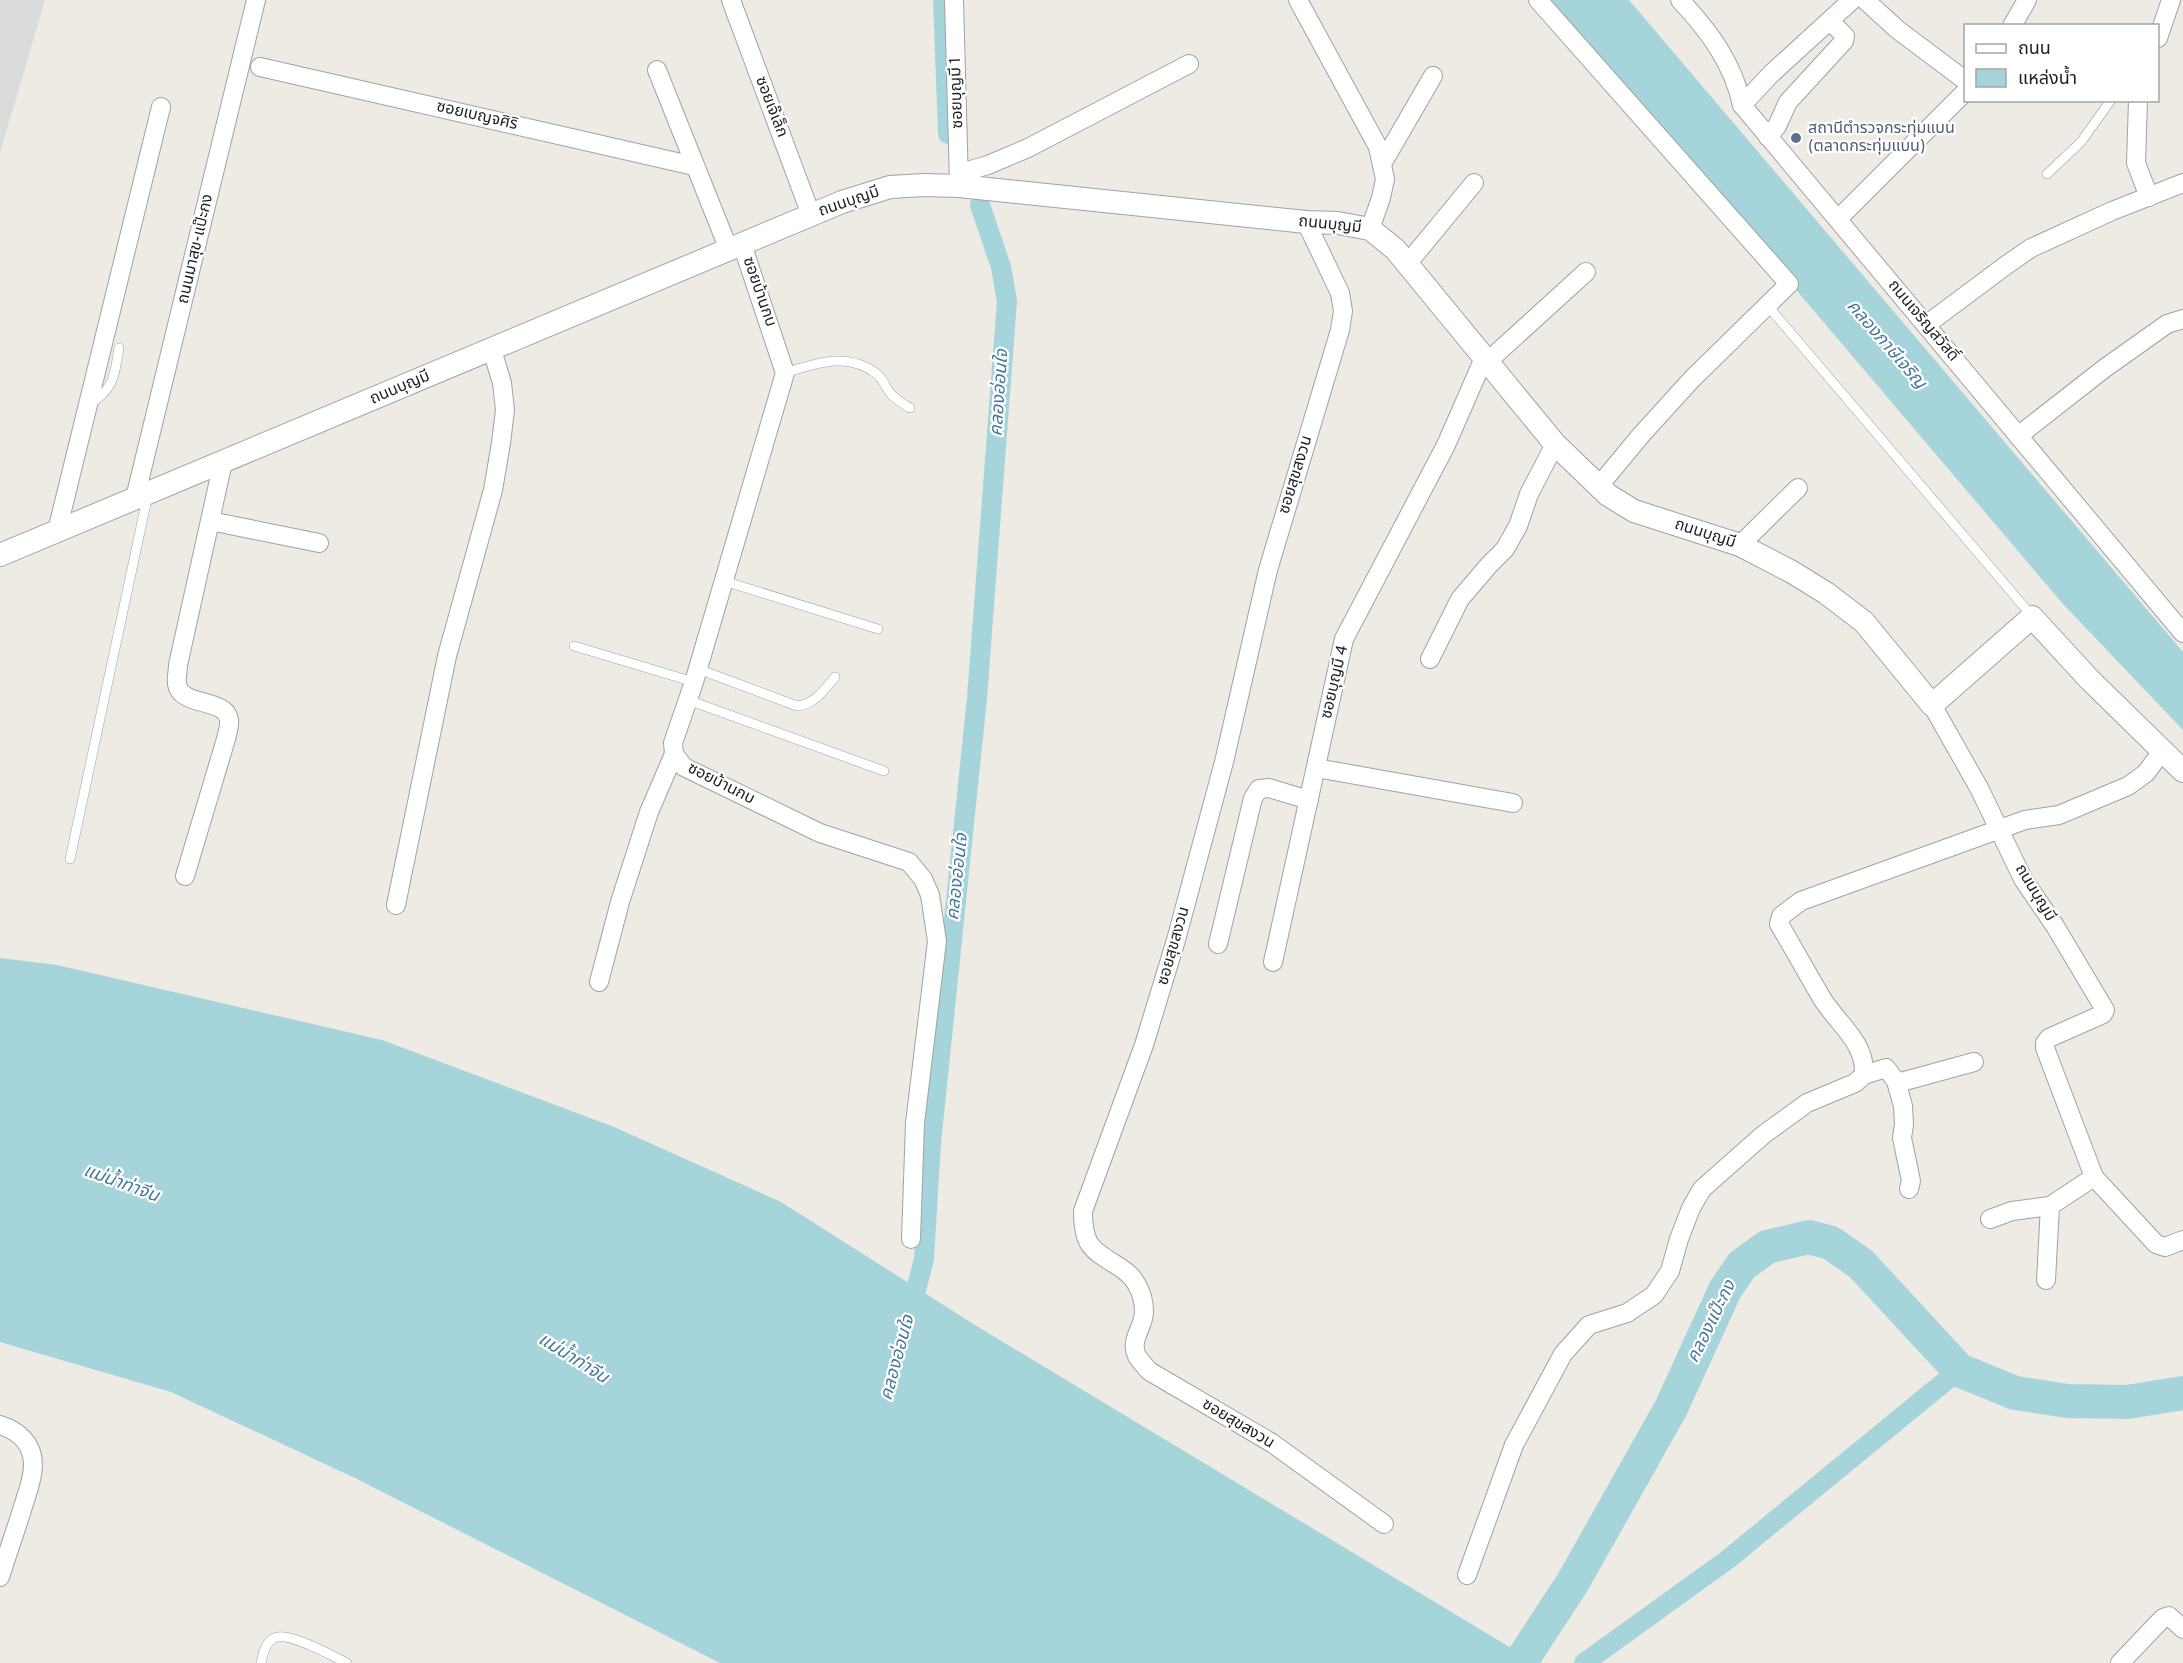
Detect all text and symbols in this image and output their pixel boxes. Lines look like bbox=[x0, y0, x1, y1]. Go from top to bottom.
legend bbox=[1964, 24, 2159, 102]
text: ถนน bbox=[2018, 38, 2051, 61]
street label: ซอยบุญมี 1 bbox=[946, 57, 968, 129]
text: แหล่งน้ำ bbox=[2018, 65, 2077, 91]
street label: ซอยเจ๊เล็ก bbox=[750, 74, 792, 140]
street label: ซอยเบญจศิริ bbox=[434, 97, 520, 135]
place label: สถานีตำรวจกระทุ่มแบน (ตลาดกระทุ่มแบน) bbox=[1808, 119, 1955, 157]
marker: สถานีตำรวจกระทุ่มแบน (ตลาดกระทุ่มแบน) bbox=[1789, 131, 1803, 145]
street label: ถนนบุญมี bbox=[816, 182, 882, 222]
street label: ถนนมาสุข-แป๊ะกง bbox=[174, 192, 218, 306]
street label: ถนนบุญมี bbox=[1297, 212, 1363, 238]
street label: ซอยบ้านกบ bbox=[738, 254, 780, 330]
street label: ถนนเจริญสวัสดิ์ bbox=[1883, 275, 1964, 366]
water label: คลองภาษีเจริญ bbox=[1841, 296, 1932, 395]
water label: คลองอ่อนใจ bbox=[985, 347, 1015, 437]
street label: ถนนบุญมี bbox=[367, 366, 433, 410]
street label: ซอยสุขสงวน bbox=[1275, 433, 1317, 517]
street label: ถนนบุญมี bbox=[1672, 515, 1738, 553]
street label: ซอยบุญมี 4 bbox=[1317, 643, 1353, 721]
street label: ซอยบ้านกบ bbox=[684, 759, 758, 809]
water label: คลองอ่อนใจ bbox=[942, 831, 974, 922]
street label: ถนนบุญมี bbox=[2010, 861, 2060, 925]
street label: ซอยสุขสงวน bbox=[1153, 904, 1195, 988]
water label: แม่น้ำท่าจีน bbox=[80, 1157, 164, 1209]
water label: คลองแป๊ะกง bbox=[1682, 1276, 1742, 1367]
water label: คลองอ่อนใจ bbox=[876, 1312, 921, 1403]
water label: แม่น้ำท่าจีน bbox=[534, 1326, 615, 1390]
street label: ซอยสุขสงวน bbox=[1198, 1395, 1278, 1453]

